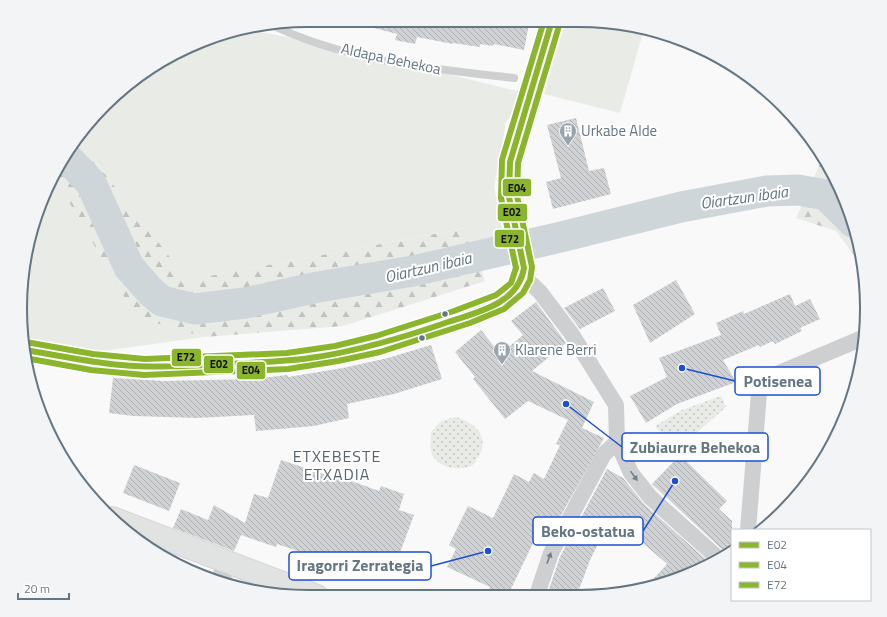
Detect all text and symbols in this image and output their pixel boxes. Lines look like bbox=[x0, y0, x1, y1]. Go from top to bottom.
street label: Aldapa Behekoa bbox=[339, 37, 444, 80]
place label: Urkabe Alde bbox=[581, 119, 657, 142]
building icon: Urkabe Alde bbox=[558, 121, 578, 146]
line badge: E04 bbox=[502, 178, 532, 197]
water label: Oiartzun ibaia bbox=[699, 179, 790, 215]
text: E04 bbox=[508, 180, 526, 196]
line badge: E02 bbox=[497, 203, 528, 222]
text: E02 bbox=[503, 204, 521, 220]
line badge: E72 bbox=[494, 229, 525, 248]
text: E72 bbox=[501, 231, 519, 247]
water label: Oiartzun ibaia bbox=[382, 245, 475, 289]
unlabelled marker bbox=[440, 309, 450, 319]
unlabelled marker bbox=[417, 333, 427, 343]
place label: Klarene Berri bbox=[515, 338, 597, 361]
building icon: Klarene Berri bbox=[492, 340, 512, 365]
line badge: E72 bbox=[171, 348, 202, 367]
text: E72 bbox=[177, 349, 195, 365]
line badge: E02 bbox=[203, 355, 234, 374]
text: E02 bbox=[210, 356, 228, 372]
line badge: E04 bbox=[236, 361, 266, 380]
text: E04 bbox=[242, 362, 260, 378]
callout: Potisenea bbox=[735, 367, 820, 395]
text: Potisenea bbox=[744, 369, 812, 393]
callout: Zubiaurre Behekoa bbox=[622, 433, 768, 461]
text: Zubiaurre Behekoa bbox=[630, 435, 760, 459]
district label: ETXEBESTE ETXADIA bbox=[293, 444, 381, 486]
one-way arrow bbox=[630, 471, 638, 482]
callout: Beko-ostatua bbox=[533, 517, 643, 545]
text: Beko-ostatua bbox=[541, 519, 635, 543]
legend bbox=[731, 529, 871, 601]
text: E02 bbox=[767, 535, 787, 554]
callout: Iragorri Zerrategia bbox=[289, 552, 431, 580]
one-way arrow bbox=[546, 552, 552, 564]
text: Iragorri Zerrategia bbox=[297, 553, 423, 577]
text: E04 bbox=[767, 555, 787, 574]
scale bar bbox=[18, 575, 69, 601]
text: E72 bbox=[767, 575, 787, 594]
text: 20 m bbox=[24, 579, 50, 598]

